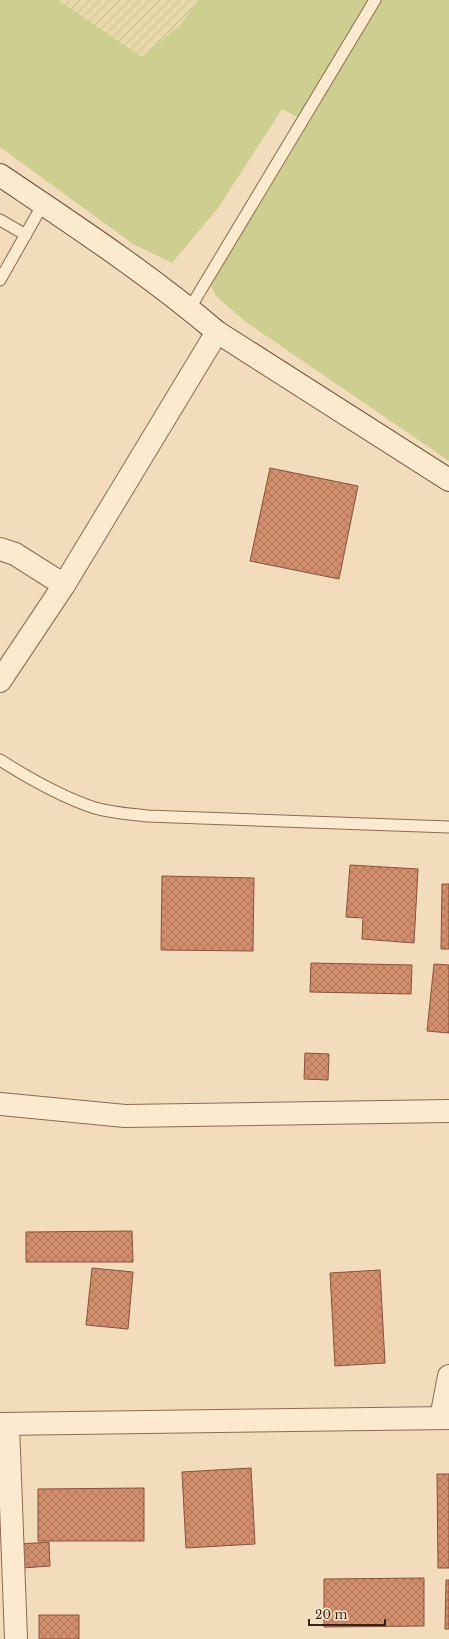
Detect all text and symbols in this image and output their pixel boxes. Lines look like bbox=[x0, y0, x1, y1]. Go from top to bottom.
scale bar bbox=[309, 1601, 385, 1627]
text: 20 m bbox=[315, 1607, 347, 1622]

